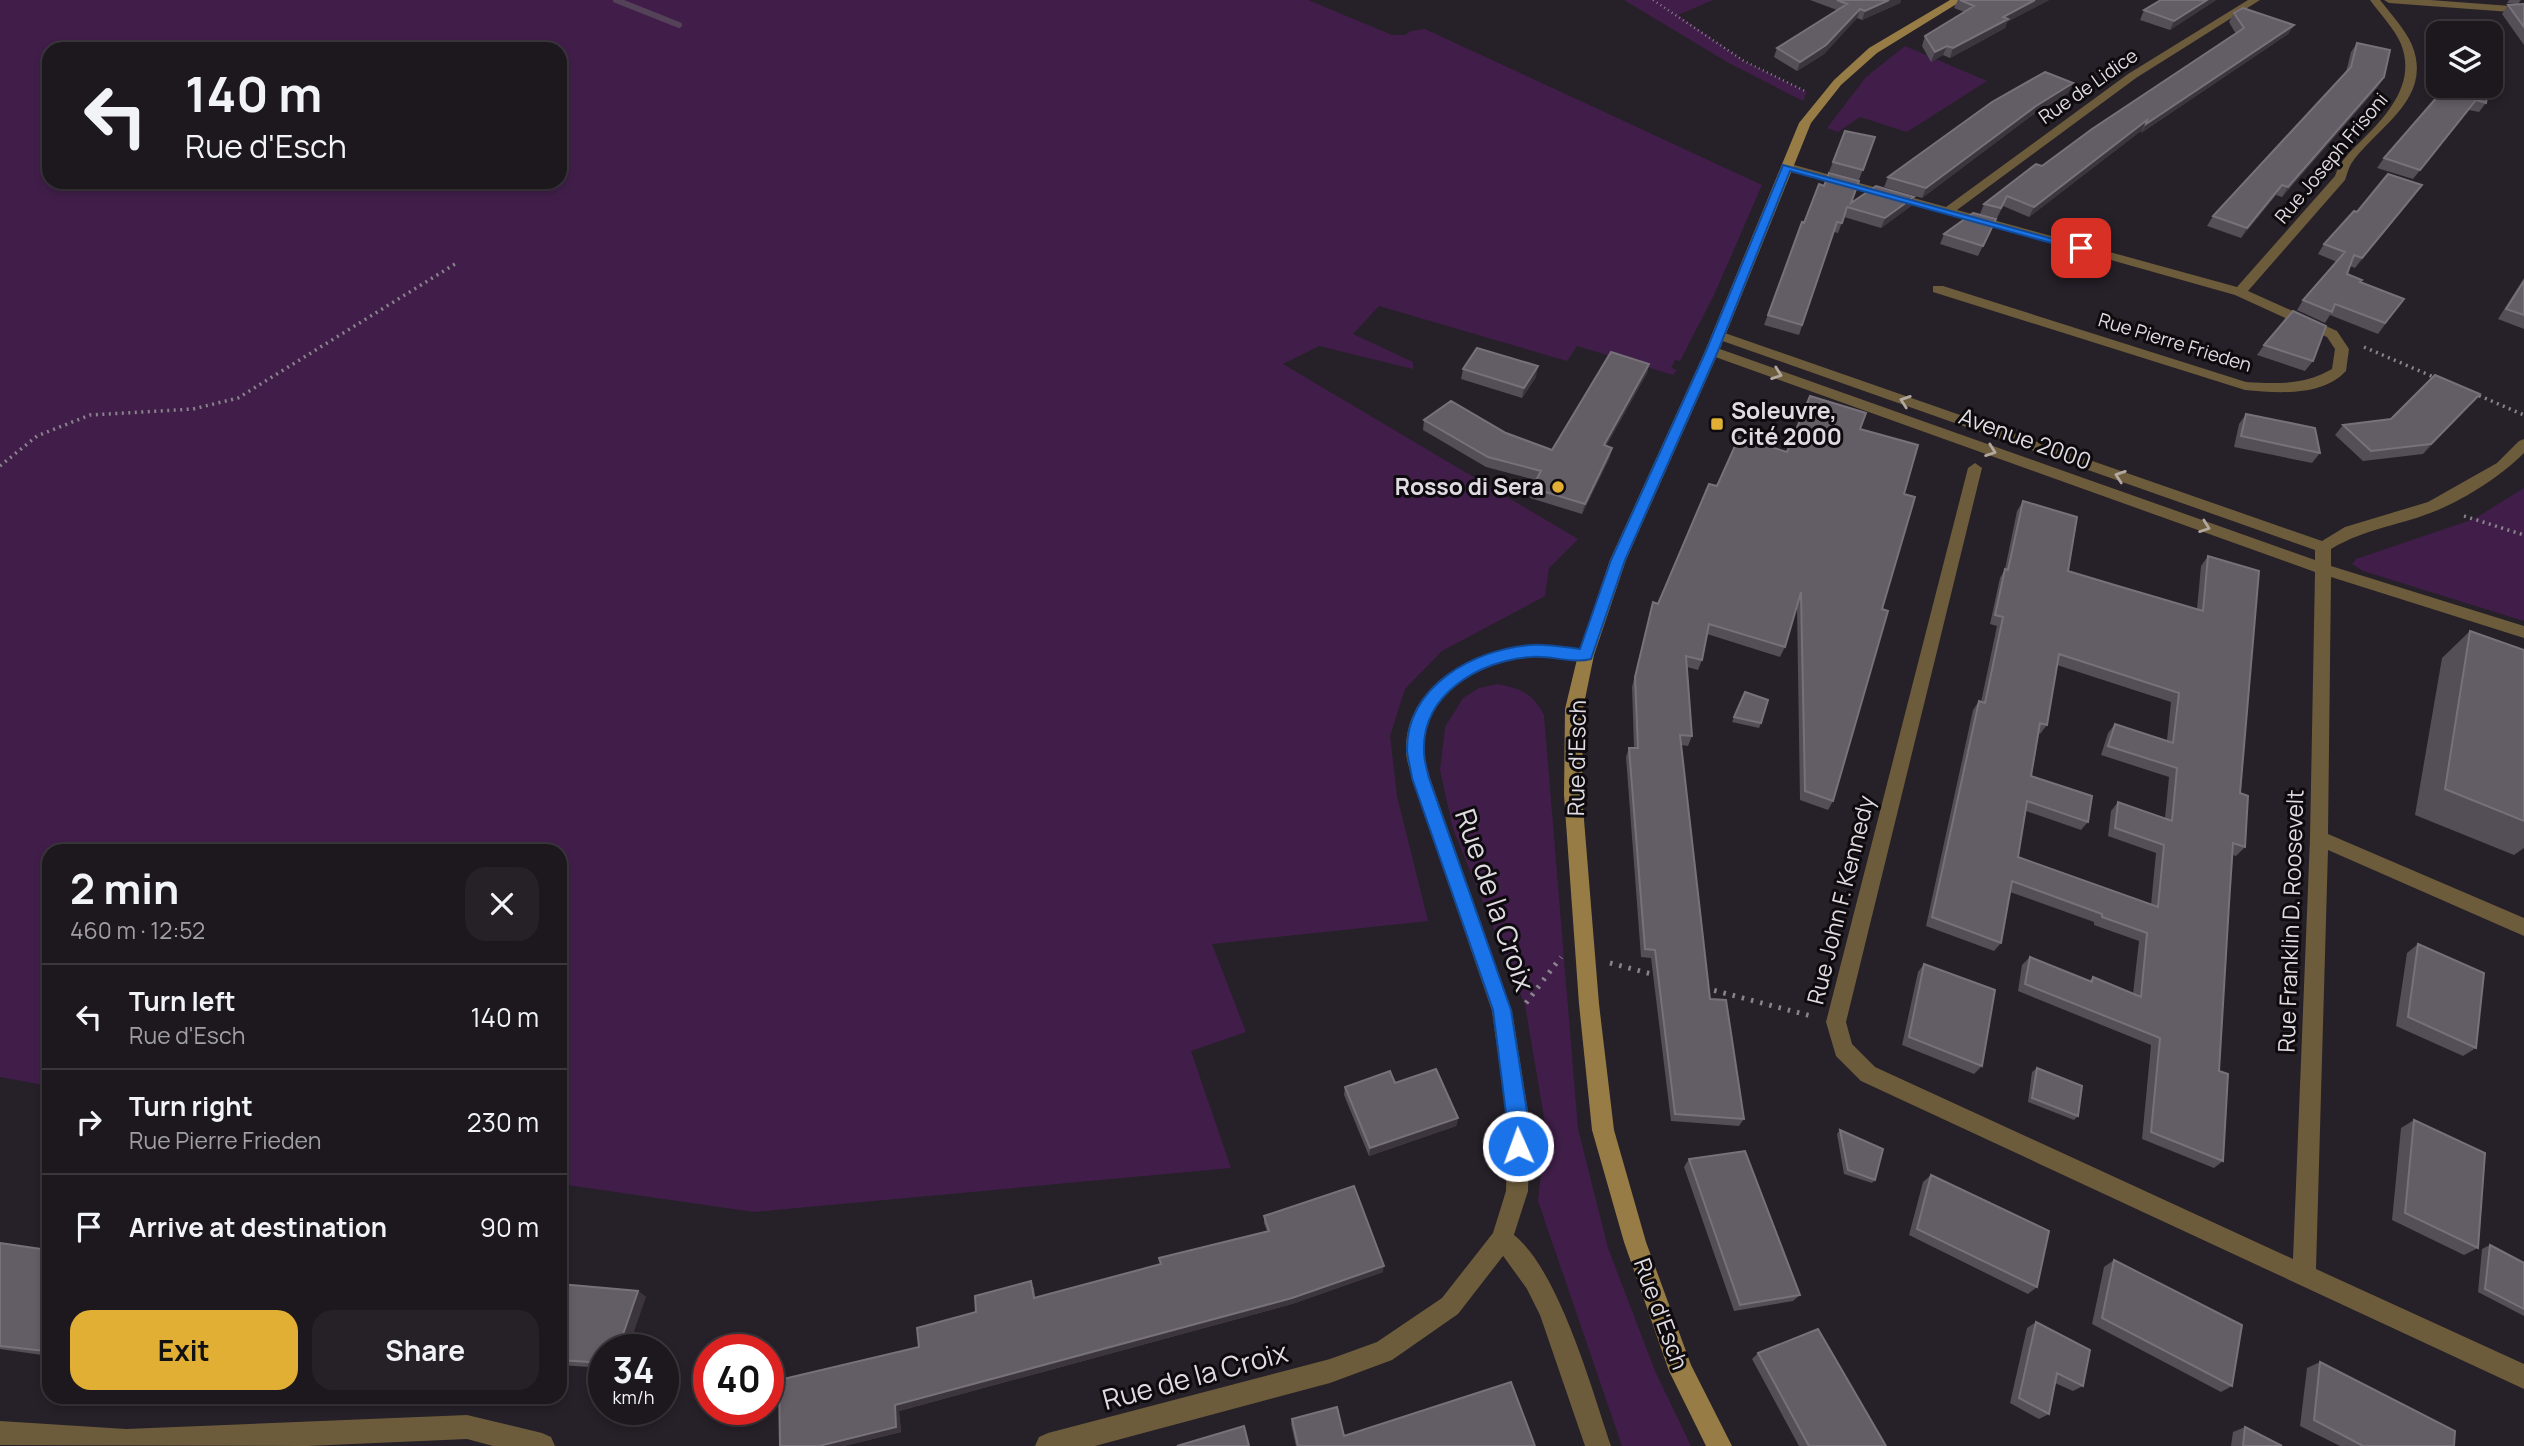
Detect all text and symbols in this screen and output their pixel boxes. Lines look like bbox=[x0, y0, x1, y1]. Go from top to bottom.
map controls bbox=[2426, 21, 2503, 98]
button: layers bbox=[2426, 21, 2503, 98]
street label: Rue de Lidice bbox=[2033, 42, 2143, 130]
text: 140 m bbox=[185, 60, 322, 127]
icon: left bbox=[70, 70, 161, 161]
street label: Rue Joseph Frisoni bbox=[2269, 87, 2393, 229]
text: Rue d'Esch bbox=[185, 124, 347, 168]
pin bbox=[2051, 218, 2111, 278]
icon: arrive bbox=[2062, 229, 2100, 267]
street label: Rue Pierre Frieden bbox=[2095, 306, 2255, 378]
one-way arrow bbox=[1770, 366, 1782, 380]
place label: Soleuvre, Cité 2000 bbox=[1731, 394, 1842, 452]
one-way arrow bbox=[1899, 395, 1912, 409]
street label: Avenue 2000 bbox=[1955, 399, 2096, 477]
marker: Soleuvre, Cité 2000 bbox=[1709, 416, 1725, 432]
one-way arrow bbox=[1984, 442, 1996, 456]
place label: Rosso di Sera bbox=[1395, 470, 1544, 502]
one-way arrow bbox=[2114, 470, 2126, 484]
marker: Rosso di Sera bbox=[1550, 479, 1566, 495]
one-way arrow bbox=[2198, 519, 2211, 533]
street label: Rue d'Esch bbox=[1559, 700, 1593, 816]
street label: Rue Franklin D. Roosevelt bbox=[2269, 789, 2311, 1053]
street label: Rue John F. Kennedy bbox=[1799, 792, 1881, 1007]
street label: Rue de la Croix bbox=[1447, 804, 1545, 996]
text: 2 min bbox=[70, 859, 179, 917]
button: close bbox=[465, 867, 539, 941]
text: 460 m · 12:52 bbox=[70, 914, 205, 946]
text: Turn left bbox=[129, 983, 236, 1019]
icon: left bbox=[70, 998, 108, 1036]
text: 140 m bbox=[470, 999, 539, 1035]
text: Rue d'Esch bbox=[129, 1019, 245, 1051]
text: Turn right bbox=[129, 1088, 253, 1124]
icon: right bbox=[70, 1103, 108, 1141]
text: 230 m bbox=[467, 1104, 539, 1140]
position arrow bbox=[1481, 1109, 1555, 1183]
text: Rue Pierre Frieden bbox=[129, 1124, 321, 1156]
icon: arrive bbox=[70, 1208, 108, 1246]
text: Arrive at destination bbox=[129, 1209, 387, 1245]
text: 90 m bbox=[480, 1209, 539, 1245]
street label: Rue d'Esch bbox=[1627, 1254, 1697, 1374]
button: Exit bbox=[70, 1310, 298, 1390]
button: Share bbox=[312, 1310, 539, 1390]
street label: Rue de la Croix bbox=[1098, 1332, 1292, 1418]
speed limit sign: 40 bbox=[693, 1334, 784, 1425]
text: 34 bbox=[613, 1346, 654, 1394]
text: km/h bbox=[613, 1385, 654, 1409]

